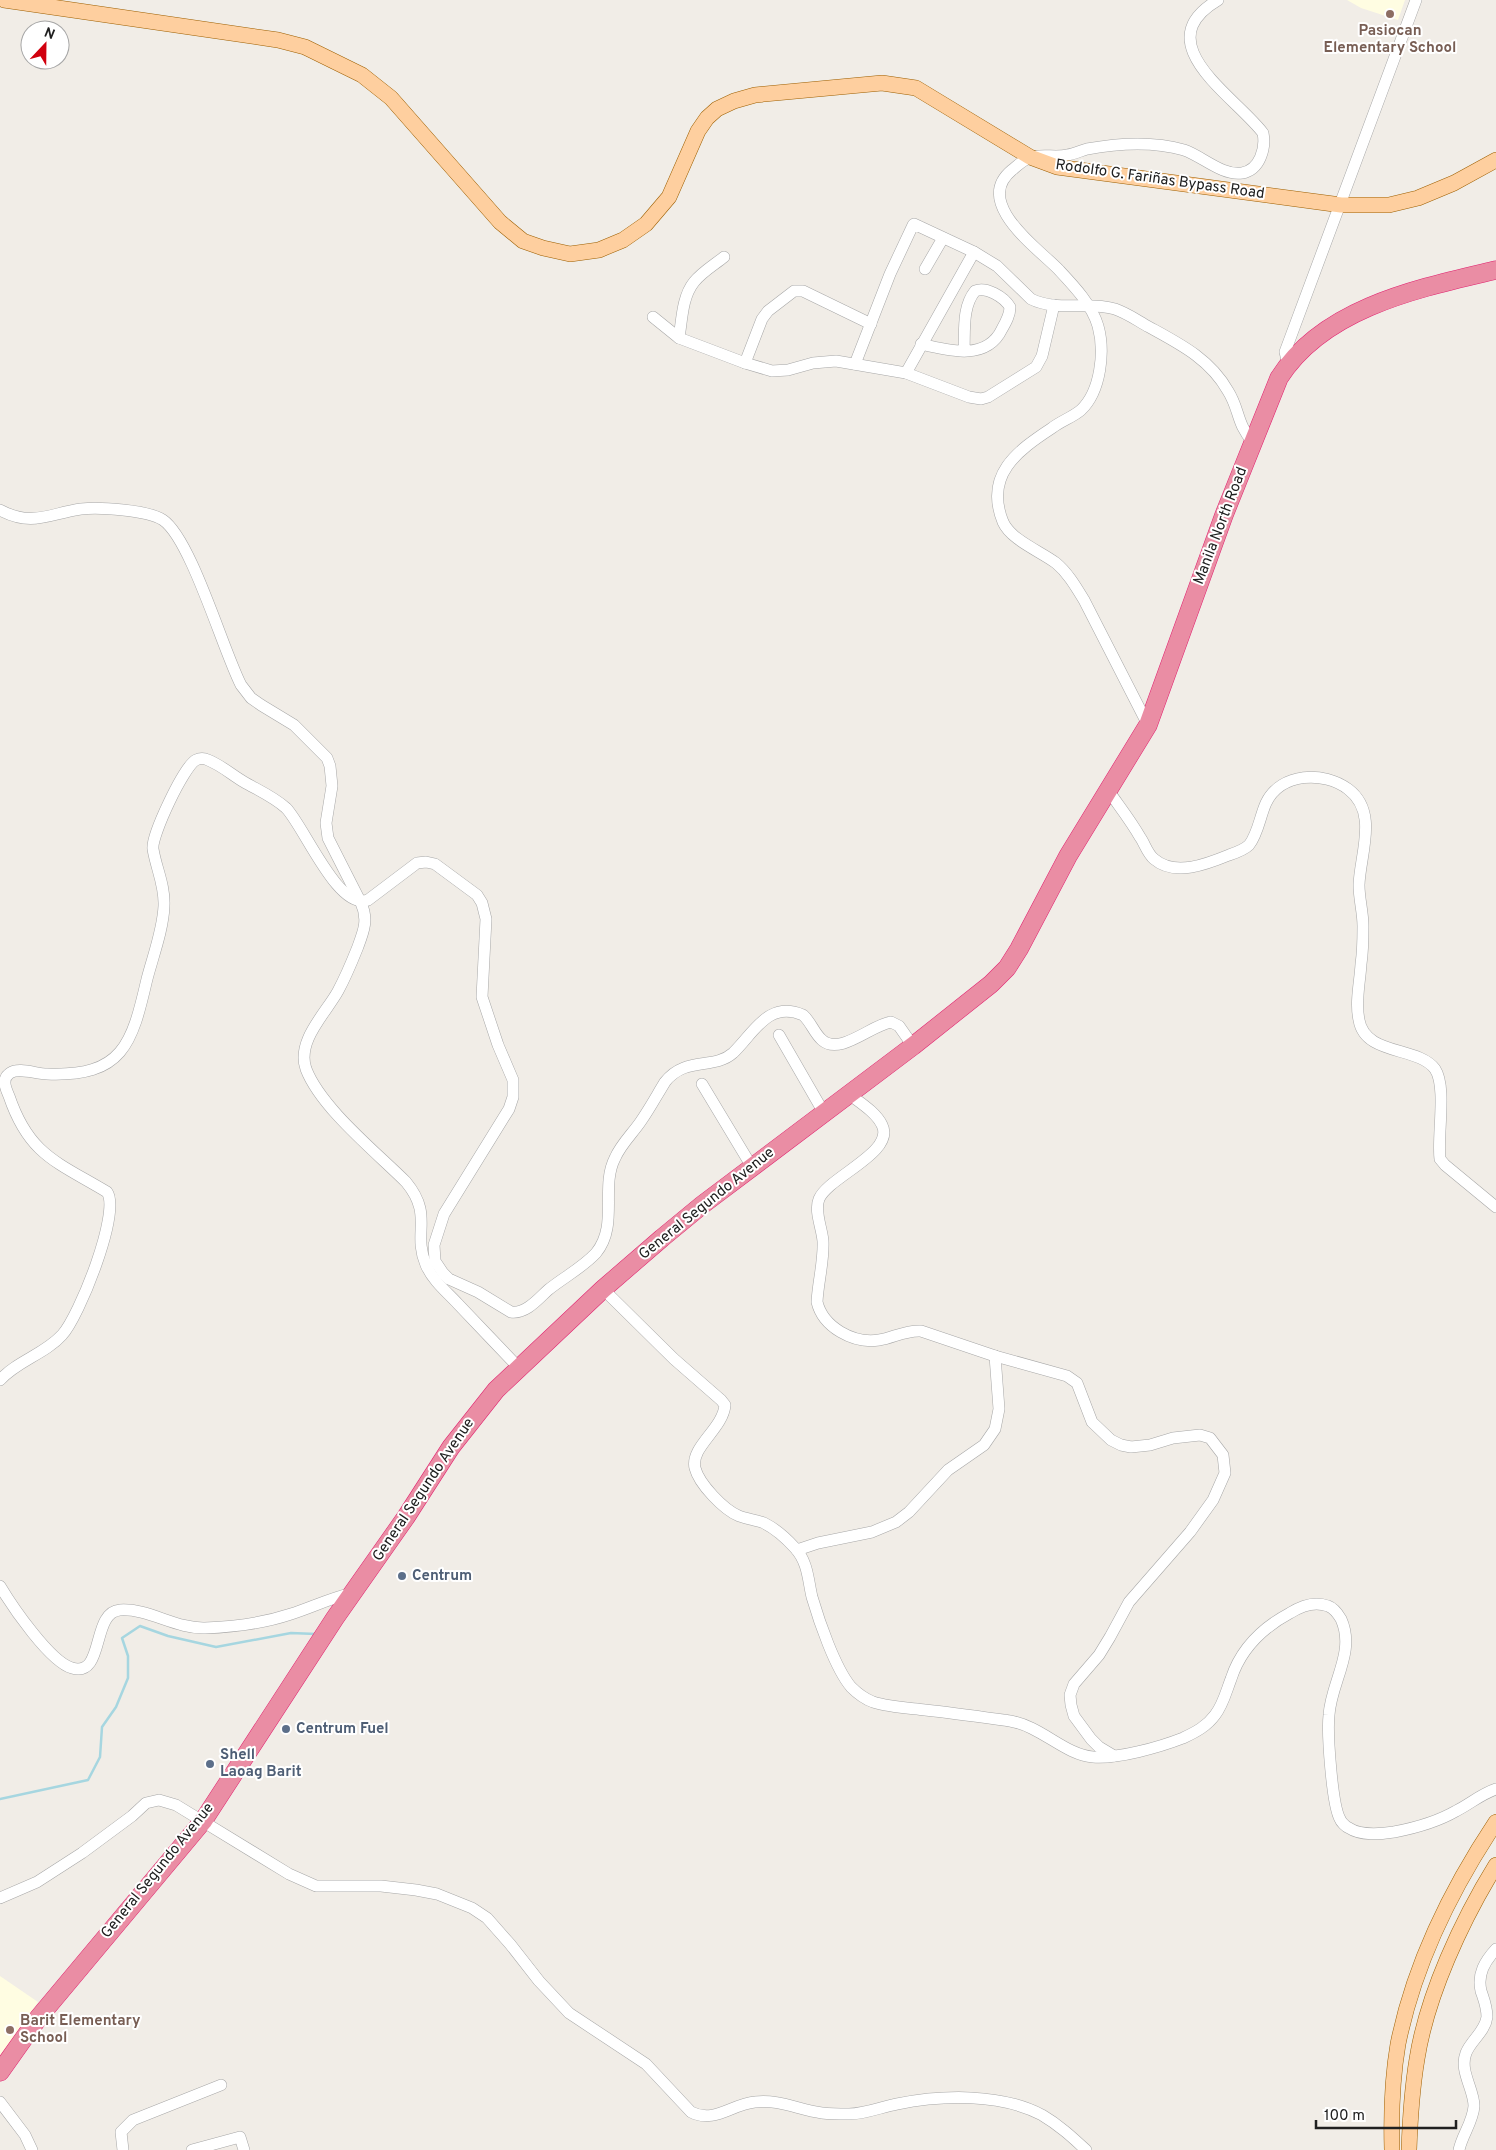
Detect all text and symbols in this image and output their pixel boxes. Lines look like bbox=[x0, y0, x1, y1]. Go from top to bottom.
marker: Pasiocan Elementary School bbox=[1384, 8, 1396, 20]
north arrow bbox=[20, 20, 70, 70]
place label: Pasiocan Elementary School bbox=[1324, 22, 1456, 58]
text: N bbox=[41, 25, 57, 44]
street label: Rodolfo G. Fariñas Bypass Road bbox=[1054, 156, 1266, 204]
street label: Manila North Road bbox=[1190, 465, 1252, 587]
street label: General Segundo Avenue bbox=[635, 1143, 779, 1265]
street label: General Segundo Avenue bbox=[369, 1415, 479, 1565]
place label: Centrum bbox=[412, 1567, 472, 1586]
marker: Centrum bbox=[396, 1570, 408, 1582]
place label: Centrum Fuel bbox=[296, 1720, 389, 1739]
marker: Centrum Fuel bbox=[280, 1723, 292, 1735]
place label: Shell Laoag Barit bbox=[220, 1746, 302, 1782]
marker: Shell Laoag Barit bbox=[204, 1758, 216, 1770]
street label: General Segundo Avenue bbox=[97, 1799, 219, 1943]
place label: Barit Elementary School bbox=[20, 2012, 141, 2048]
marker: Barit Elementary School bbox=[4, 2024, 16, 2036]
scale bar bbox=[1316, 2098, 1456, 2130]
text: 100 m bbox=[1324, 2107, 1365, 2126]

